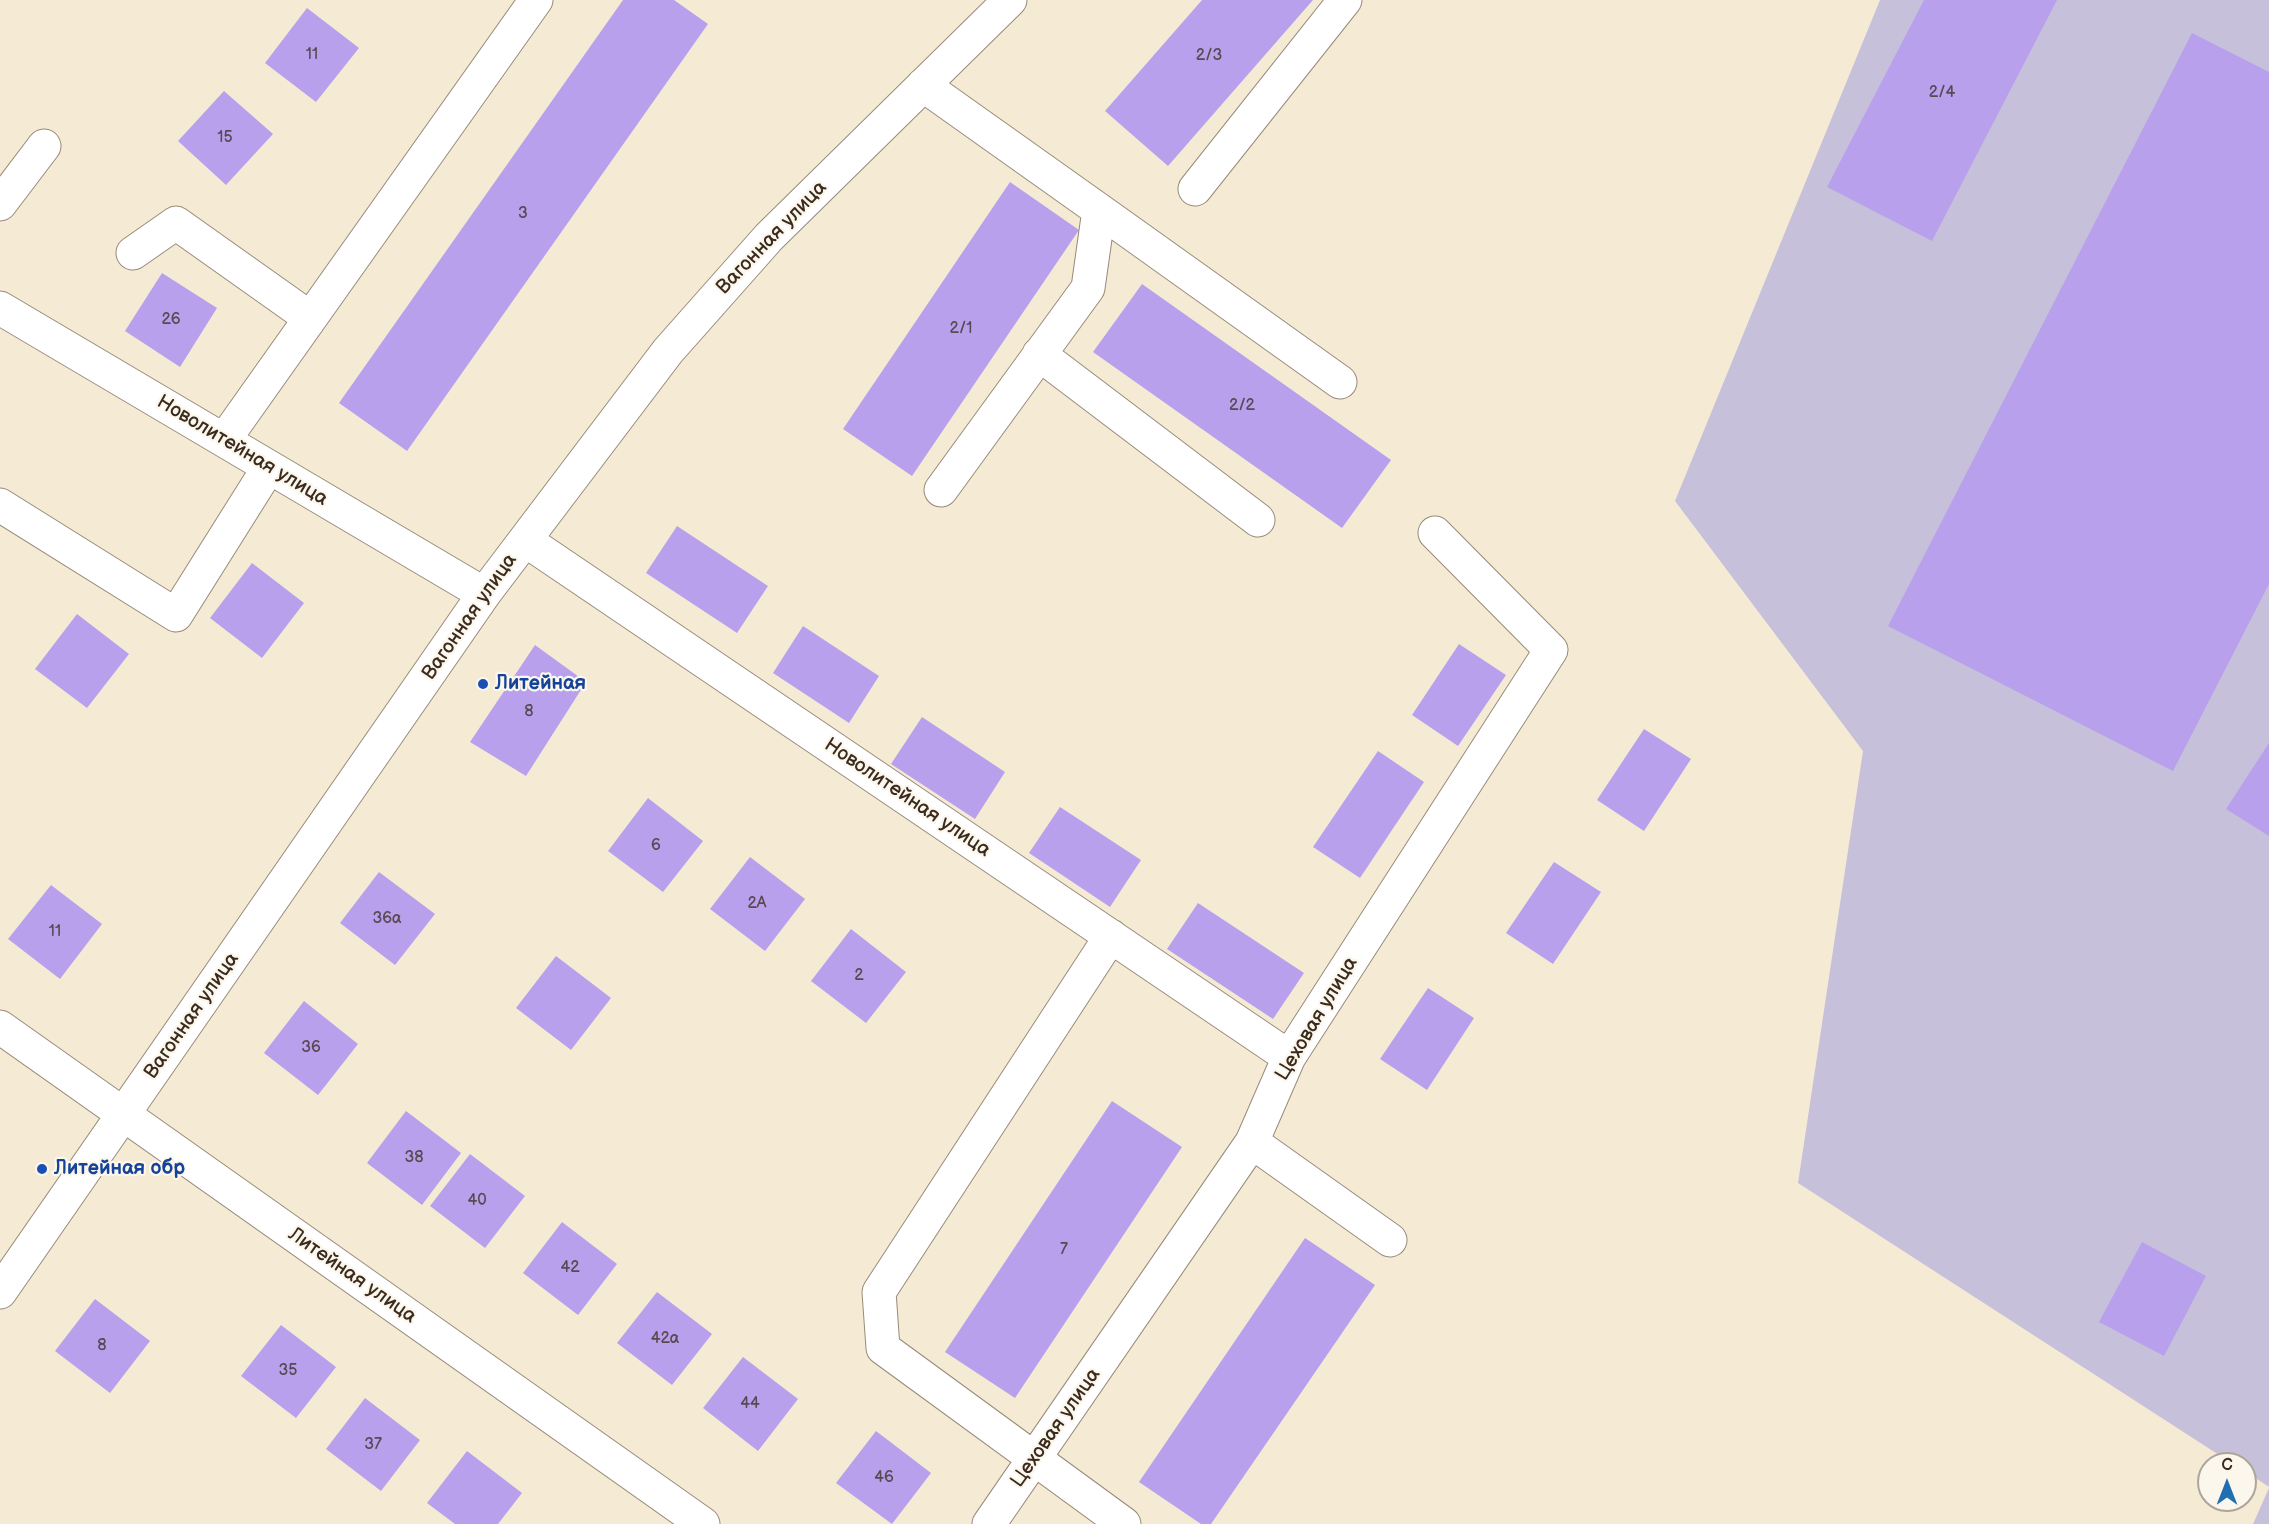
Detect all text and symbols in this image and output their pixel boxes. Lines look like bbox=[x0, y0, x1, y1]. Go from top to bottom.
house number: 11 bbox=[306, 45, 318, 65]
house number: 2/3 bbox=[1196, 46, 1222, 66]
house number: 2/4 bbox=[1929, 83, 1955, 103]
house number: 15 bbox=[217, 128, 233, 148]
street label: Вагонная улица bbox=[712, 176, 832, 300]
house number: 3 bbox=[518, 204, 528, 224]
house number: 26 bbox=[161, 310, 181, 330]
house number: 2/1 bbox=[950, 319, 972, 339]
street label: Новолитейная улица bbox=[152, 390, 332, 512]
house number: 2/2 bbox=[1229, 396, 1255, 416]
street label: Вагонная улица bbox=[418, 549, 522, 685]
place label: Литейная bbox=[495, 672, 586, 696]
marker: Литейная bbox=[476, 677, 490, 691]
house number: 8 bbox=[524, 702, 534, 722]
street label: Новолитейная улица bbox=[819, 733, 995, 863]
house number: 6 bbox=[651, 836, 661, 856]
house number: 2А bbox=[747, 894, 767, 914]
house number: 36а bbox=[372, 909, 402, 929]
house number: 11 bbox=[49, 922, 61, 942]
street label: Вагонная улица bbox=[140, 948, 244, 1084]
street label: Цеховая улица bbox=[1271, 953, 1363, 1085]
house number: 2 bbox=[854, 966, 864, 986]
house number: 36 bbox=[301, 1038, 321, 1058]
house number: 38 bbox=[404, 1148, 424, 1168]
place label: Литейная обр bbox=[54, 1157, 185, 1181]
marker: Литейная обр bbox=[35, 1162, 49, 1176]
house number: 40 bbox=[467, 1191, 487, 1211]
street label: Литейная улица bbox=[283, 1223, 421, 1329]
house number: 7 bbox=[1060, 1240, 1068, 1260]
house number: 42 bbox=[560, 1258, 580, 1278]
house number: 42а bbox=[651, 1329, 679, 1349]
house number: 8 bbox=[97, 1336, 107, 1356]
house number: 35 bbox=[278, 1361, 298, 1381]
street label: Цеховая улица bbox=[1006, 1364, 1106, 1492]
house number: 44 bbox=[740, 1394, 760, 1414]
house number: 37 bbox=[364, 1435, 382, 1455]
north arrow bbox=[2197, 1452, 2257, 1512]
text: С bbox=[2221, 1456, 2233, 1475]
house number: 46 bbox=[874, 1468, 894, 1488]

